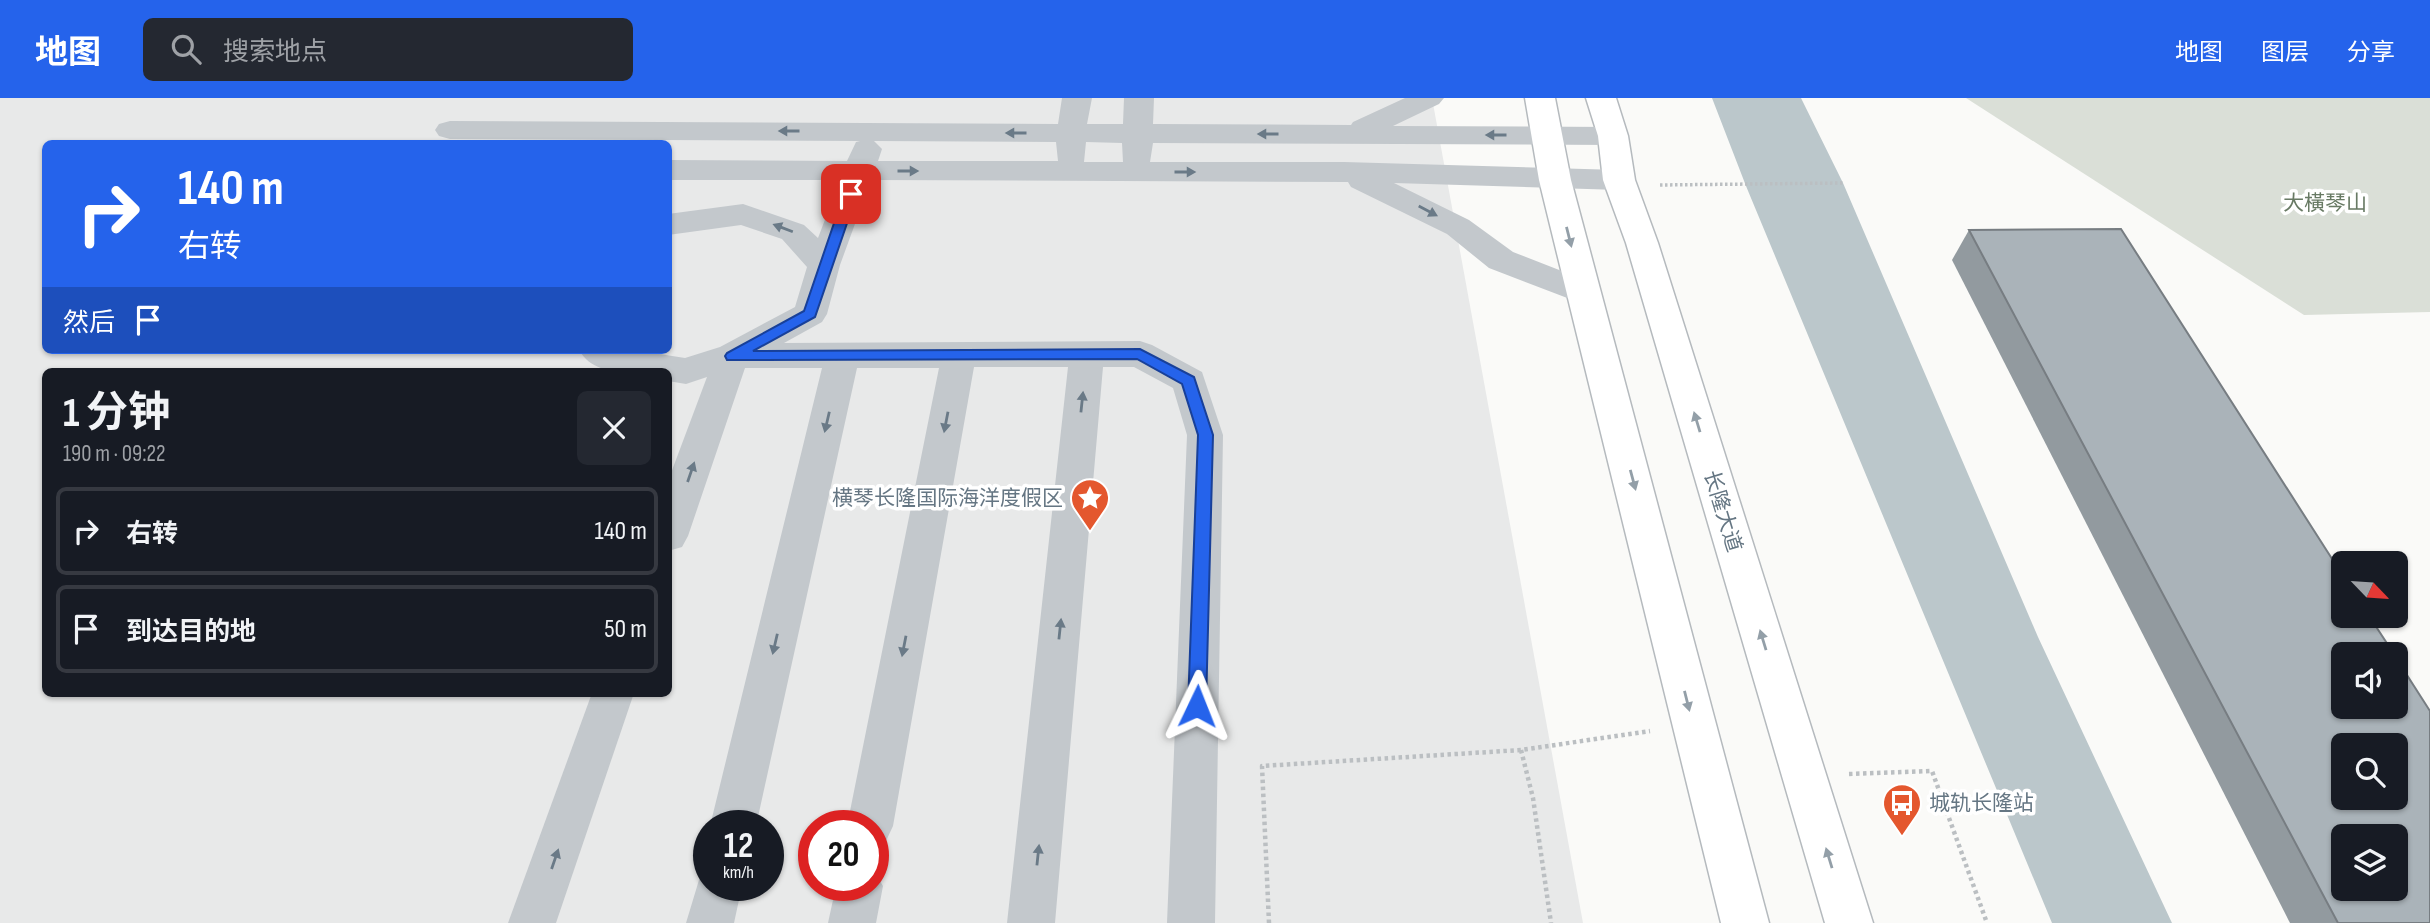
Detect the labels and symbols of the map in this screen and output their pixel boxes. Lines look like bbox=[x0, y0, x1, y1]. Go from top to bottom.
one-way arrow bbox=[778, 125, 800, 137]
one-way arrow bbox=[1005, 127, 1027, 138]
one-way arrow bbox=[1257, 128, 1279, 140]
one-way arrow bbox=[1485, 129, 1507, 141]
pin bbox=[821, 164, 881, 224]
one-way arrow bbox=[897, 165, 919, 177]
one-way arrow bbox=[1174, 166, 1196, 177]
park label: 大橫琴山 bbox=[2283, 191, 2367, 216]
one-way arrow bbox=[1418, 206, 1438, 217]
one-way arrow bbox=[772, 223, 793, 234]
one-way arrow bbox=[1564, 226, 1575, 248]
one-way arrow bbox=[1077, 391, 1088, 413]
one-way arrow bbox=[821, 411, 832, 433]
one-way arrow bbox=[940, 411, 951, 433]
one-way arrow bbox=[1691, 412, 1701, 433]
one-way arrow bbox=[686, 461, 697, 482]
street label: 长隆大道 bbox=[1698, 467, 1747, 555]
one-way arrow bbox=[1628, 470, 1639, 492]
place icon: 横琴长隆国际海洋度假区 bbox=[1069, 477, 1111, 532]
place label: 横琴长隆国际海洋度假区 bbox=[832, 486, 1063, 511]
north arrow bbox=[2331, 551, 2408, 628]
one-way arrow bbox=[1055, 617, 1066, 639]
one-way arrow bbox=[1757, 629, 1767, 650]
one-way arrow bbox=[769, 633, 780, 655]
one-way arrow bbox=[898, 635, 909, 657]
position arrow bbox=[1160, 669, 1234, 743]
one-way arrow bbox=[1682, 690, 1693, 712]
bus stop icon: 城轨长隆站 bbox=[1881, 782, 1923, 837]
place label: 城轨长隆站 bbox=[1929, 791, 2034, 816]
speed limit sign: 20 bbox=[798, 810, 889, 901]
one-way arrow bbox=[1033, 844, 1044, 866]
one-way arrow bbox=[1824, 847, 1834, 868]
one-way arrow bbox=[550, 848, 561, 869]

